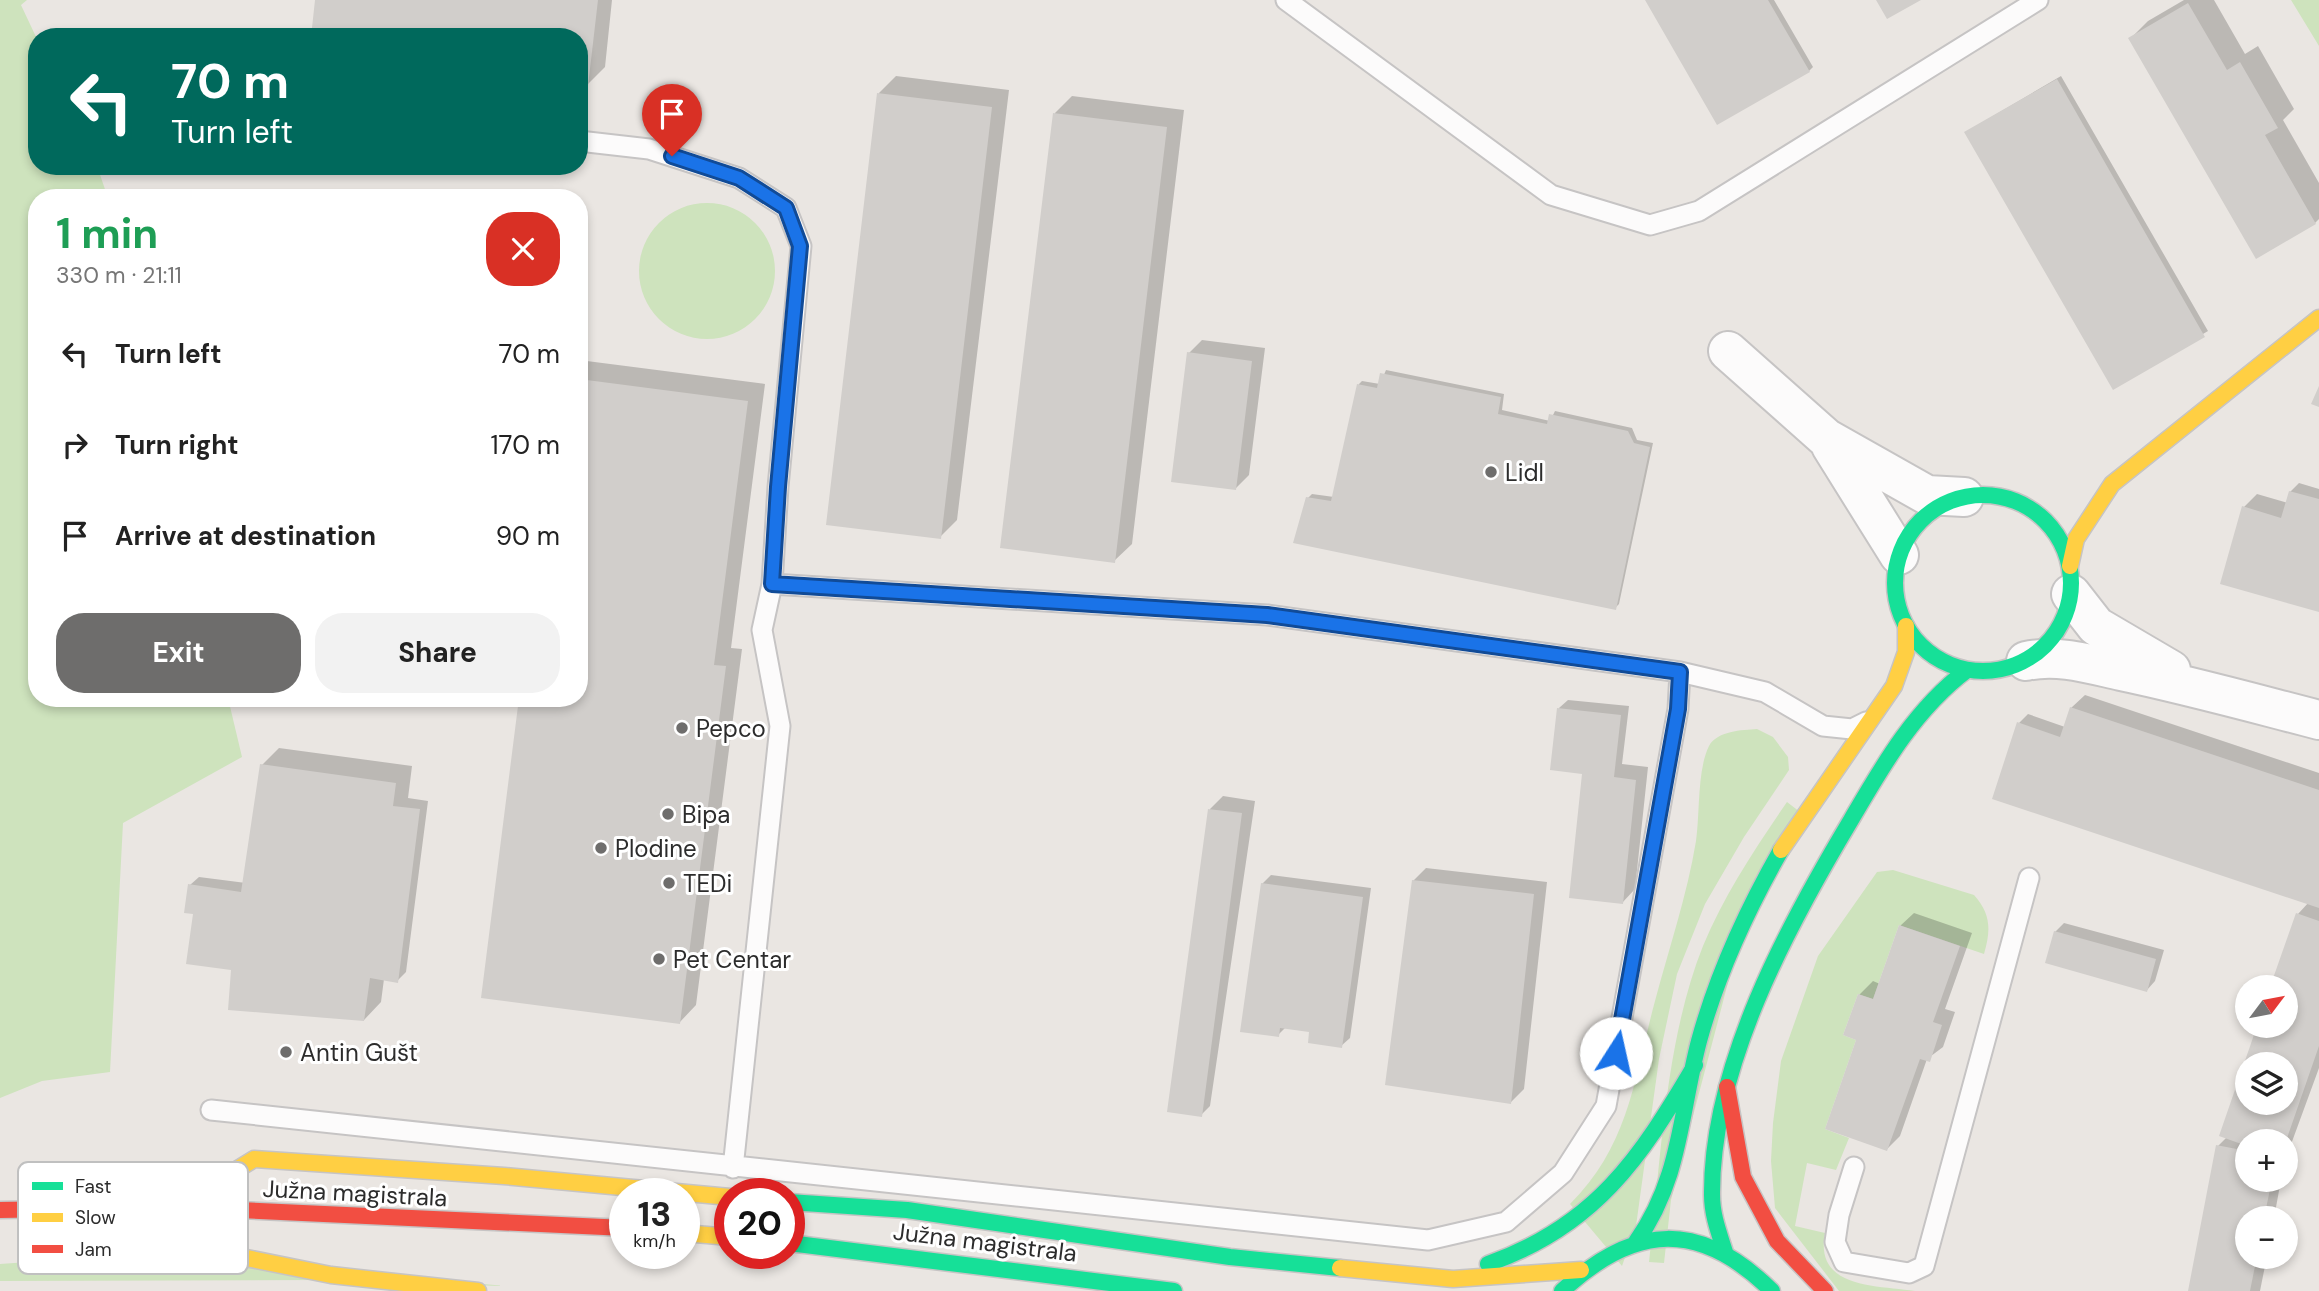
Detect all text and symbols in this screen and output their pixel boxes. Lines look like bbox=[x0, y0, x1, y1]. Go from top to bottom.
text: 70 m bbox=[171, 49, 289, 113]
icon: left bbox=[56, 56, 147, 147]
pin bbox=[642, 84, 702, 156]
icon: arrive bbox=[653, 95, 691, 133]
text: Turn left bbox=[171, 111, 293, 153]
text: 1 min bbox=[56, 206, 158, 261]
button: close bbox=[486, 212, 560, 286]
text: 330 m · 21:11 bbox=[56, 260, 182, 290]
icon: left bbox=[56, 335, 94, 373]
text: Turn left bbox=[115, 337, 222, 371]
text: 70 m bbox=[499, 337, 560, 371]
icon: right bbox=[56, 426, 94, 464]
text: Turn right bbox=[115, 428, 239, 462]
text: 170 m bbox=[491, 428, 560, 462]
place label: Lidl bbox=[1505, 457, 1544, 488]
marker: Lidl bbox=[1483, 464, 1499, 480]
icon: arrive bbox=[56, 517, 94, 555]
text: Arrive at destination bbox=[115, 519, 376, 553]
text: 90 m bbox=[496, 519, 560, 553]
button: Exit bbox=[56, 613, 301, 693]
button: Share bbox=[315, 613, 560, 693]
place label: Pepco bbox=[696, 713, 766, 744]
marker: Pepco bbox=[674, 720, 690, 736]
place label: Bipa bbox=[682, 799, 730, 830]
marker: Bipa bbox=[660, 806, 676, 822]
place label: Plodine bbox=[615, 833, 697, 864]
marker: Plodine bbox=[593, 840, 609, 856]
place label: TEDi bbox=[683, 868, 732, 899]
marker: TEDi bbox=[661, 875, 677, 891]
place label: Pet Centar bbox=[673, 944, 791, 975]
marker: Pet Centar bbox=[651, 951, 667, 967]
north arrow bbox=[2235, 975, 2298, 1038]
map controls bbox=[2235, 975, 2298, 1269]
position arrow bbox=[1579, 1016, 1653, 1090]
place label: Antin Gušt bbox=[300, 1037, 418, 1068]
marker: Antin Gušt bbox=[278, 1044, 294, 1060]
button: layers bbox=[2235, 1052, 2298, 1115]
button: + bbox=[2235, 1129, 2298, 1192]
legend bbox=[18, 1162, 248, 1274]
street label: Južna magistrala bbox=[262, 1173, 448, 1213]
text: Fast bbox=[75, 1174, 111, 1199]
speed limit sign: 20 bbox=[714, 1178, 805, 1269]
text: 13 bbox=[638, 1191, 671, 1237]
text: Slow bbox=[75, 1205, 116, 1230]
button: − bbox=[2235, 1206, 2298, 1269]
street label: Južna magistrala bbox=[891, 1215, 1079, 1269]
text: km/h bbox=[633, 1229, 676, 1253]
text: Jam bbox=[75, 1237, 112, 1262]

